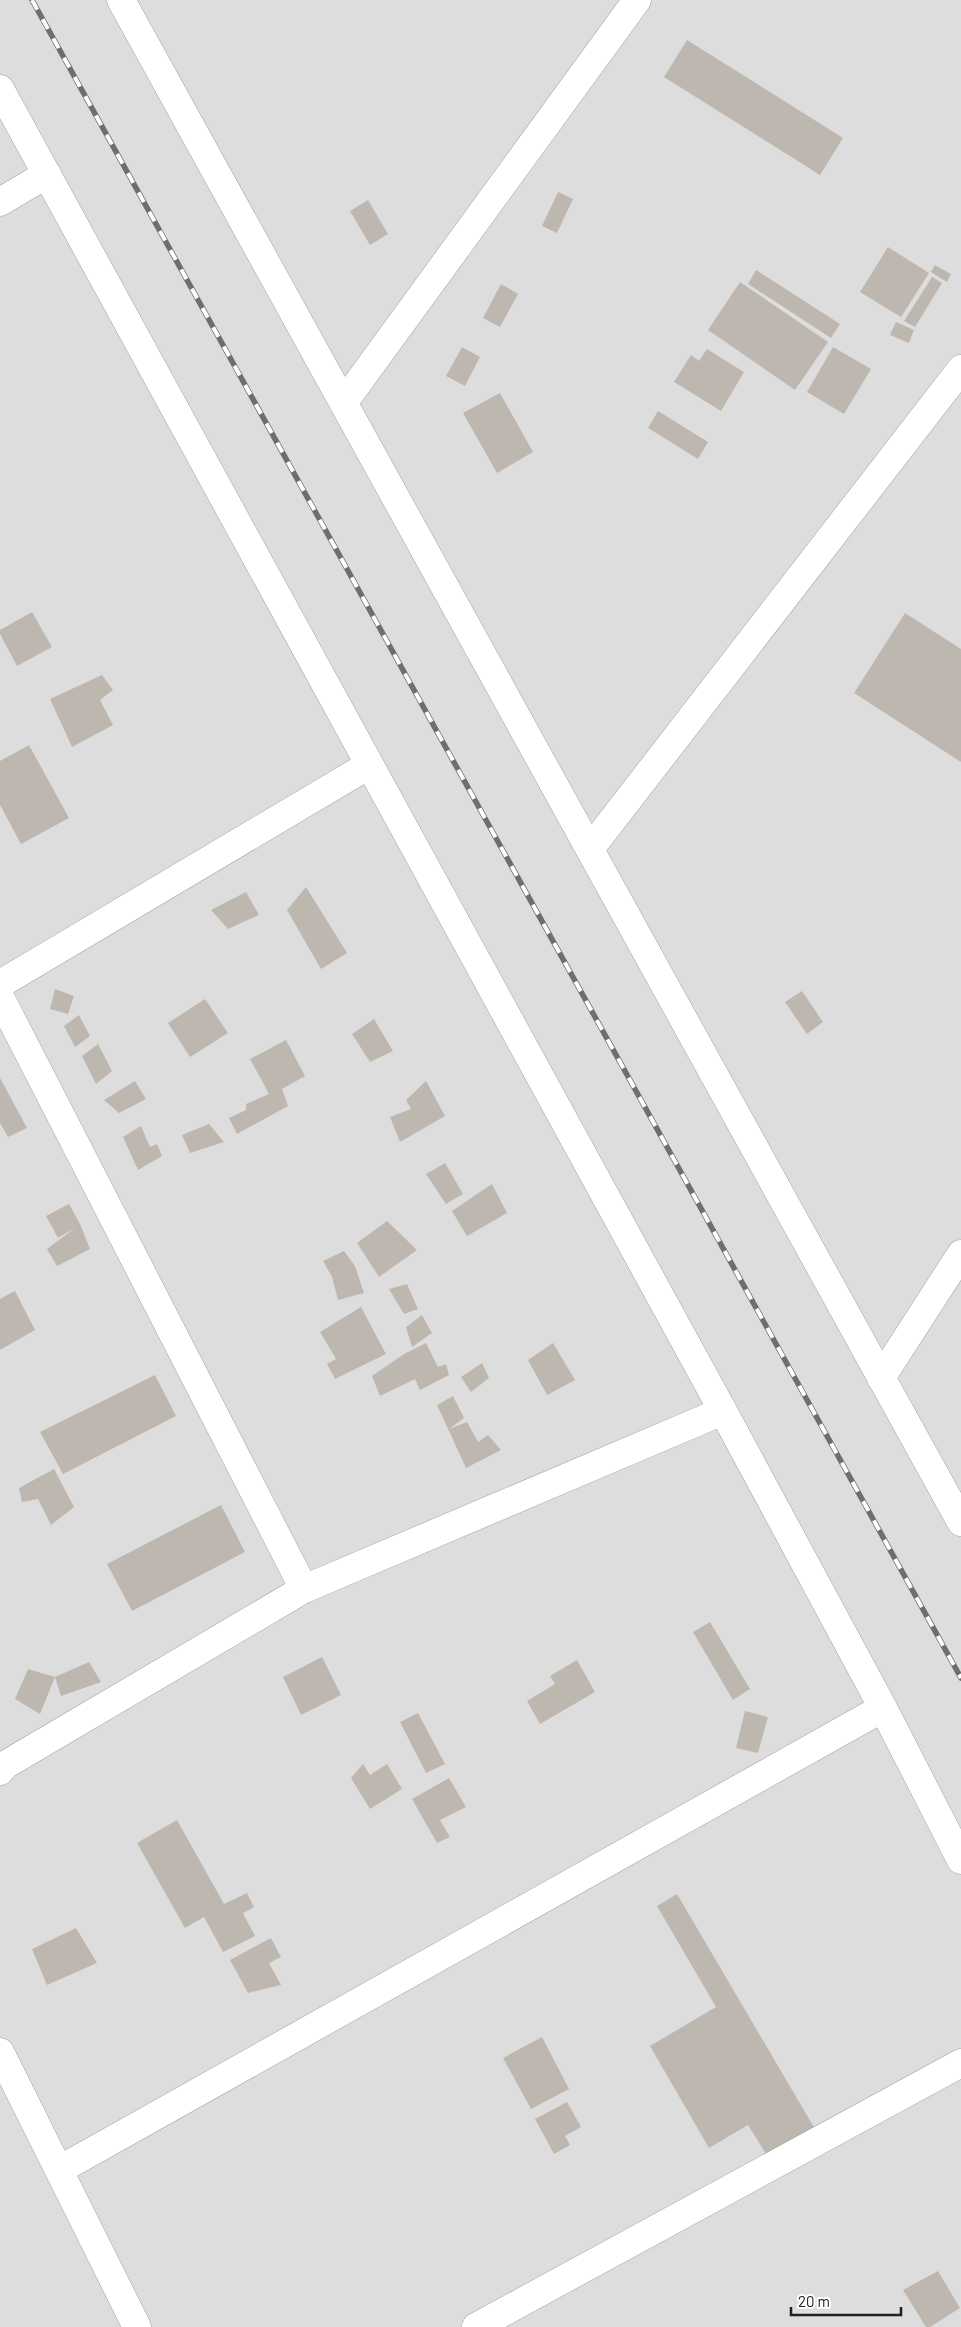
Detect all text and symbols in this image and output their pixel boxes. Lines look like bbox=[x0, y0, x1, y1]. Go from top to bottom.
scale bar bbox=[791, 2284, 901, 2316]
text: 20 m bbox=[798, 2292, 830, 2310]

